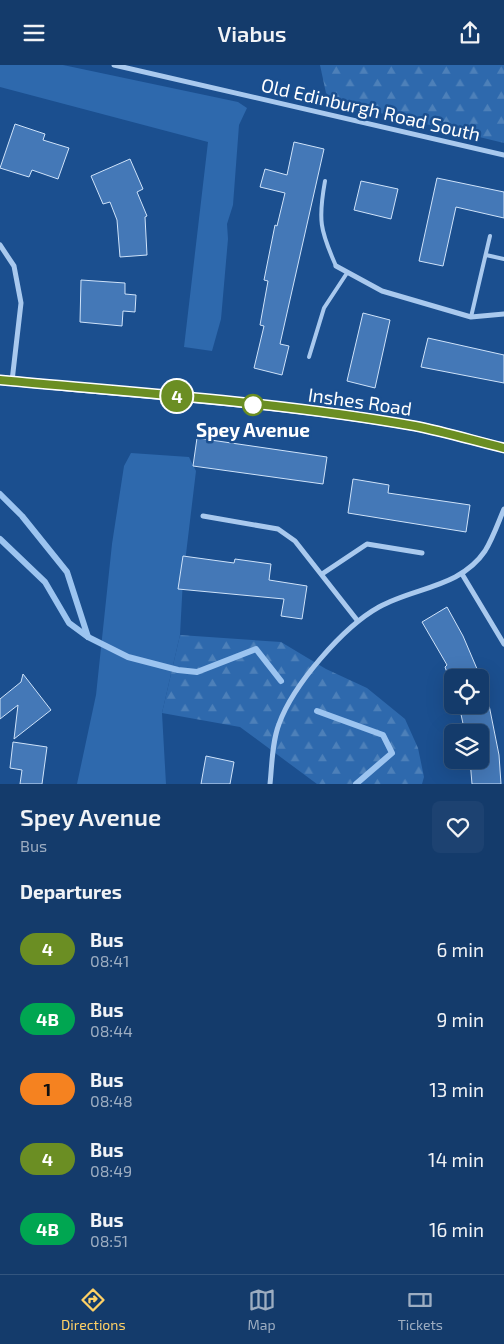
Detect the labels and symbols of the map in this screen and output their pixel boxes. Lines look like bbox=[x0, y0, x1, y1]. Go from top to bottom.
street label: Old Edinburgh Road South bbox=[259, 73, 483, 145]
line badge: 4 bbox=[161, 380, 193, 412]
street label: Inshes Road bbox=[307, 382, 413, 420]
marker: Spey Avenue bbox=[242, 394, 264, 416]
place label: Spey Avenue bbox=[196, 418, 310, 442]

